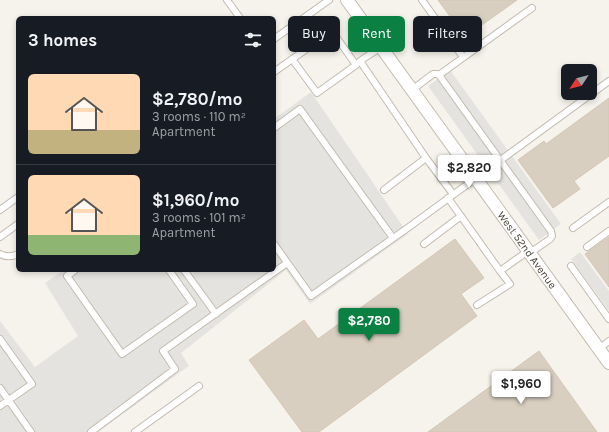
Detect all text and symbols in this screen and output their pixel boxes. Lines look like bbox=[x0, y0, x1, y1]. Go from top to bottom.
chip: Buy bbox=[288, 16, 340, 52]
chip: Rent bbox=[348, 16, 405, 52]
chip: Filters bbox=[413, 16, 482, 52]
icon: filters bbox=[242, 29, 264, 51]
text: 3 homes bbox=[28, 30, 97, 50]
north arrow bbox=[561, 64, 597, 100]
map controls bbox=[561, 64, 597, 100]
text: $2,780/mo bbox=[152, 89, 242, 109]
icon: home bbox=[60, 90, 108, 138]
text: 3 rooms · 110 m² bbox=[152, 109, 246, 124]
text: Apartment bbox=[152, 124, 215, 139]
pin: $2,820 bbox=[436, 155, 502, 189]
text: $2,820 bbox=[447, 160, 491, 175]
text: $1,960/mo bbox=[152, 190, 239, 210]
icon: home bbox=[60, 191, 108, 239]
street label: West 52nd Avenue bbox=[495, 209, 559, 292]
text: 3 rooms · 101 m² bbox=[152, 210, 246, 225]
text: Apartment bbox=[152, 225, 215, 240]
pin: $2,780 bbox=[336, 308, 402, 342]
text: $2,780 bbox=[347, 313, 391, 328]
pin: $1,960 bbox=[488, 371, 554, 405]
text: $1,960 bbox=[501, 376, 541, 391]

